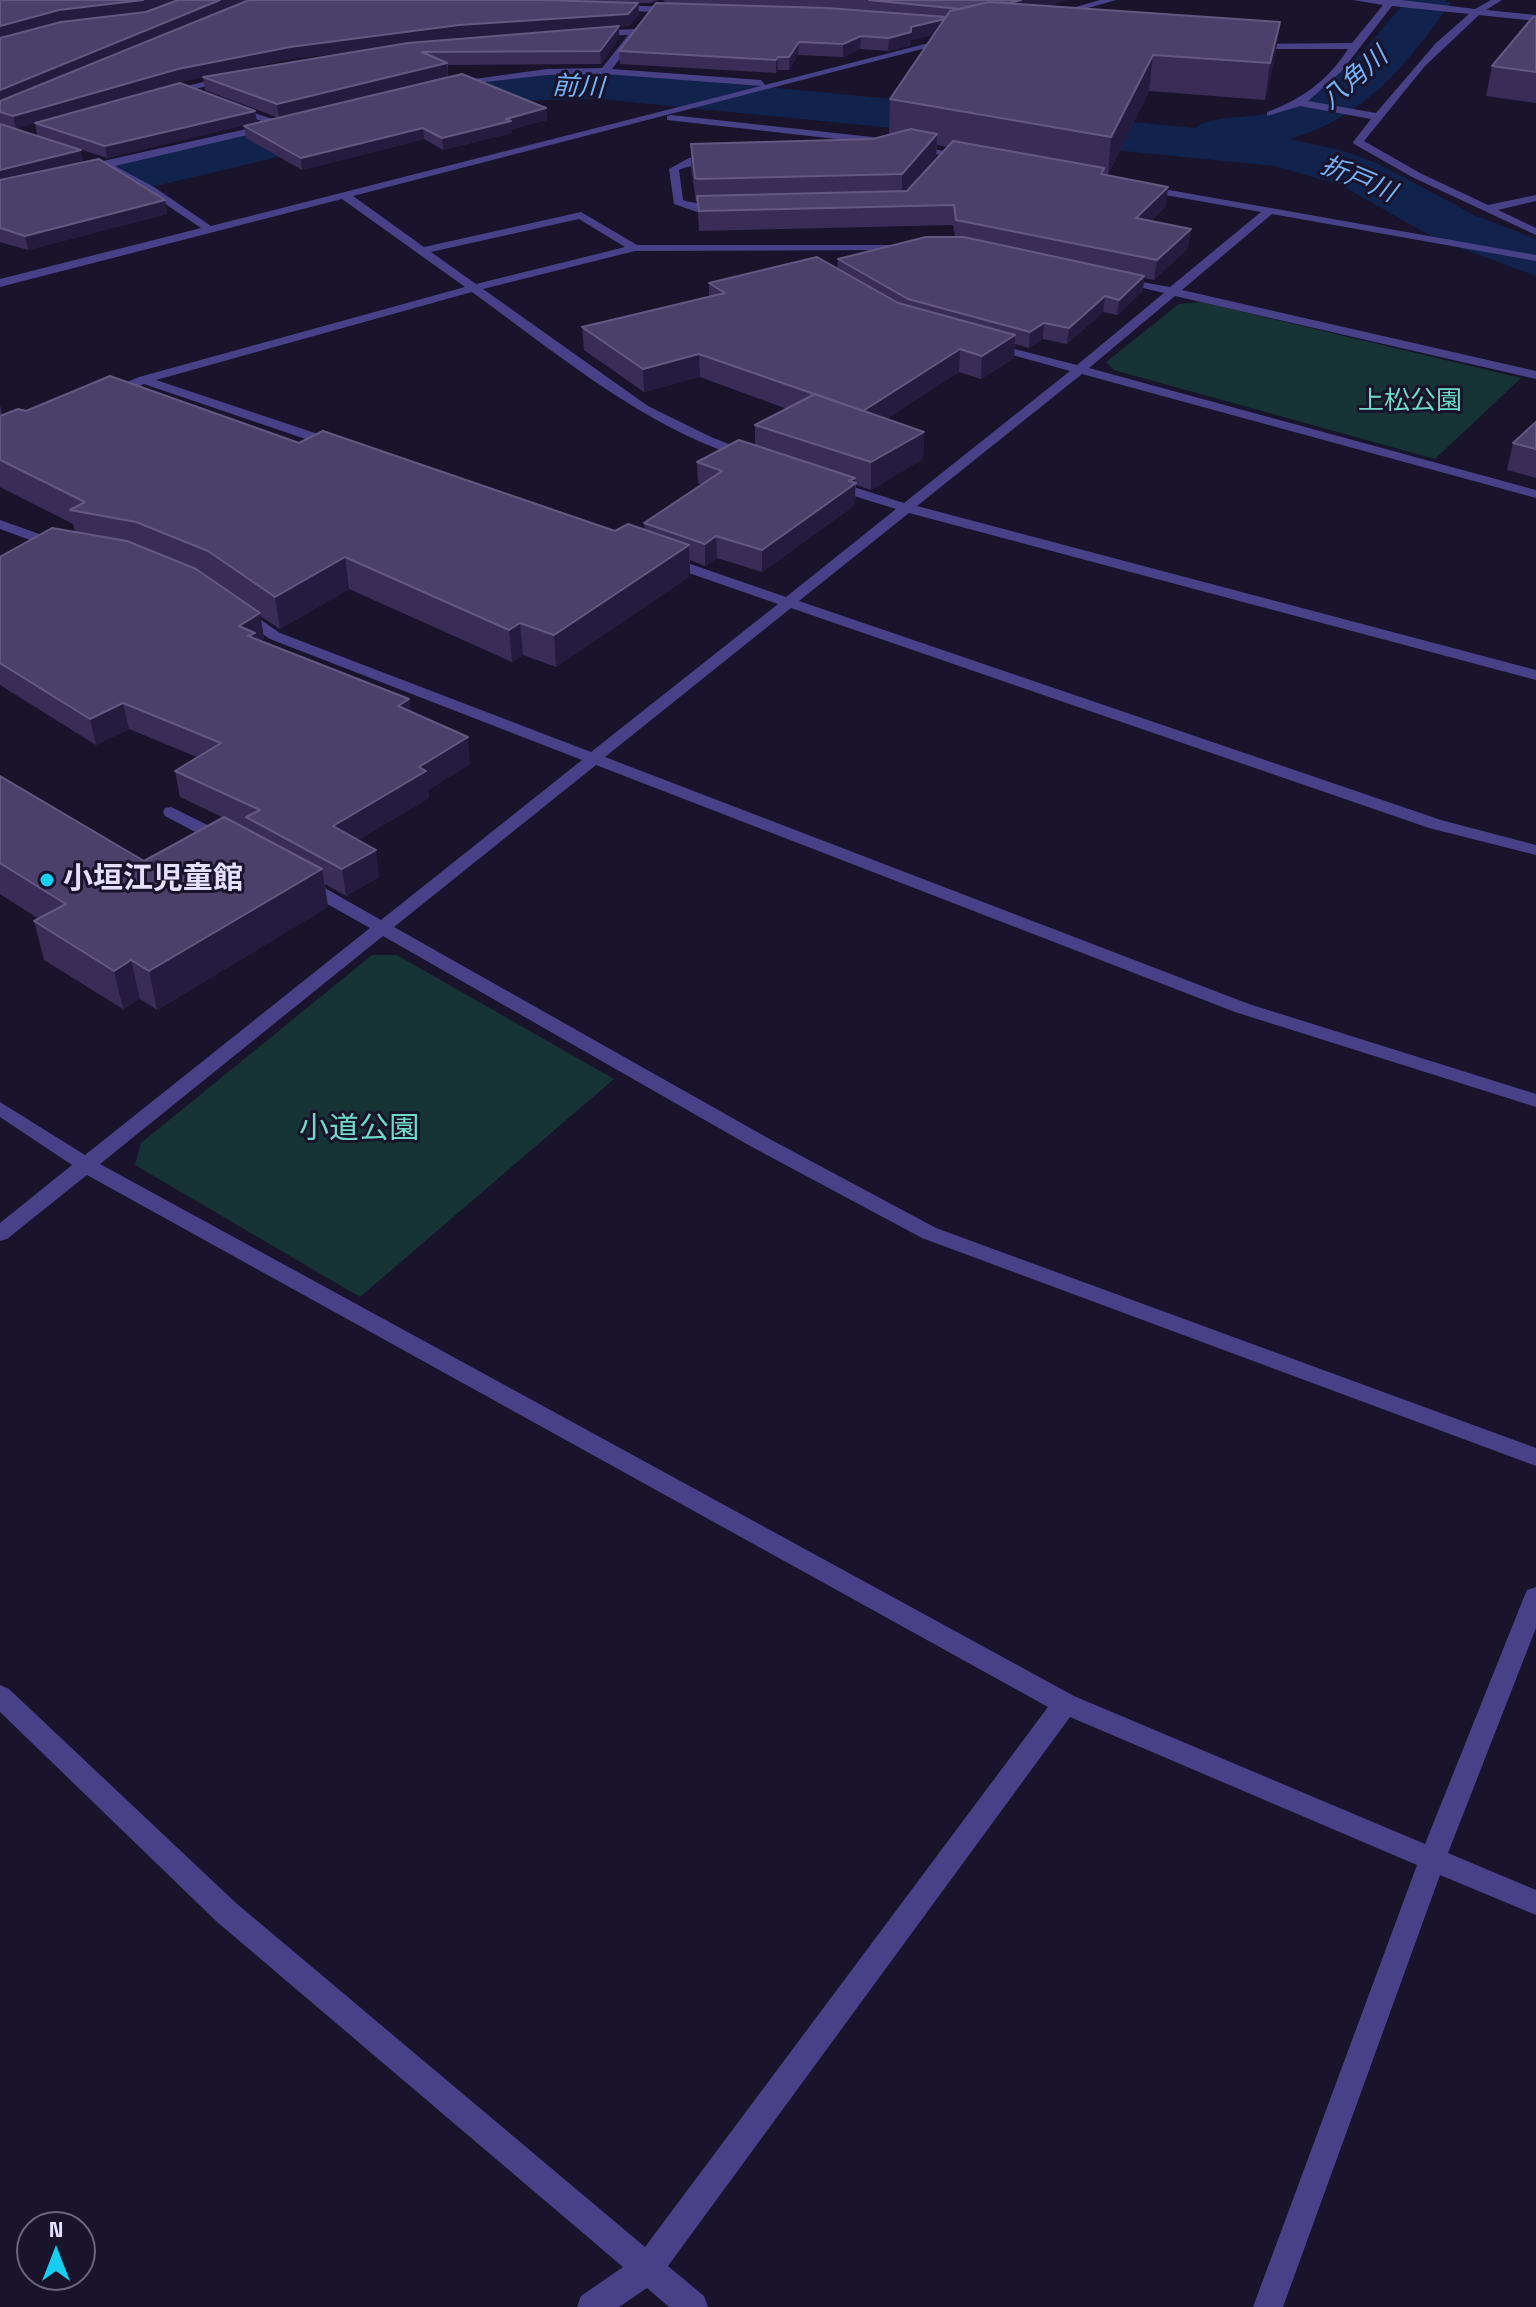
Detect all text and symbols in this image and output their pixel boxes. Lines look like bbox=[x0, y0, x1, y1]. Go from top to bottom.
water label: 八角川 bbox=[1315, 42, 1395, 116]
water label: 前川 bbox=[551, 71, 605, 105]
water label: 折戸川 bbox=[1316, 150, 1400, 210]
park label: 上松公園 bbox=[1358, 386, 1462, 418]
place label: 小垣江児童館 bbox=[63, 862, 243, 898]
marker: 小垣江児童館 bbox=[38, 871, 56, 889]
park label: 小道公園 bbox=[299, 1112, 419, 1148]
north arrow bbox=[16, 2211, 96, 2291]
text: N bbox=[49, 2215, 63, 2243]

